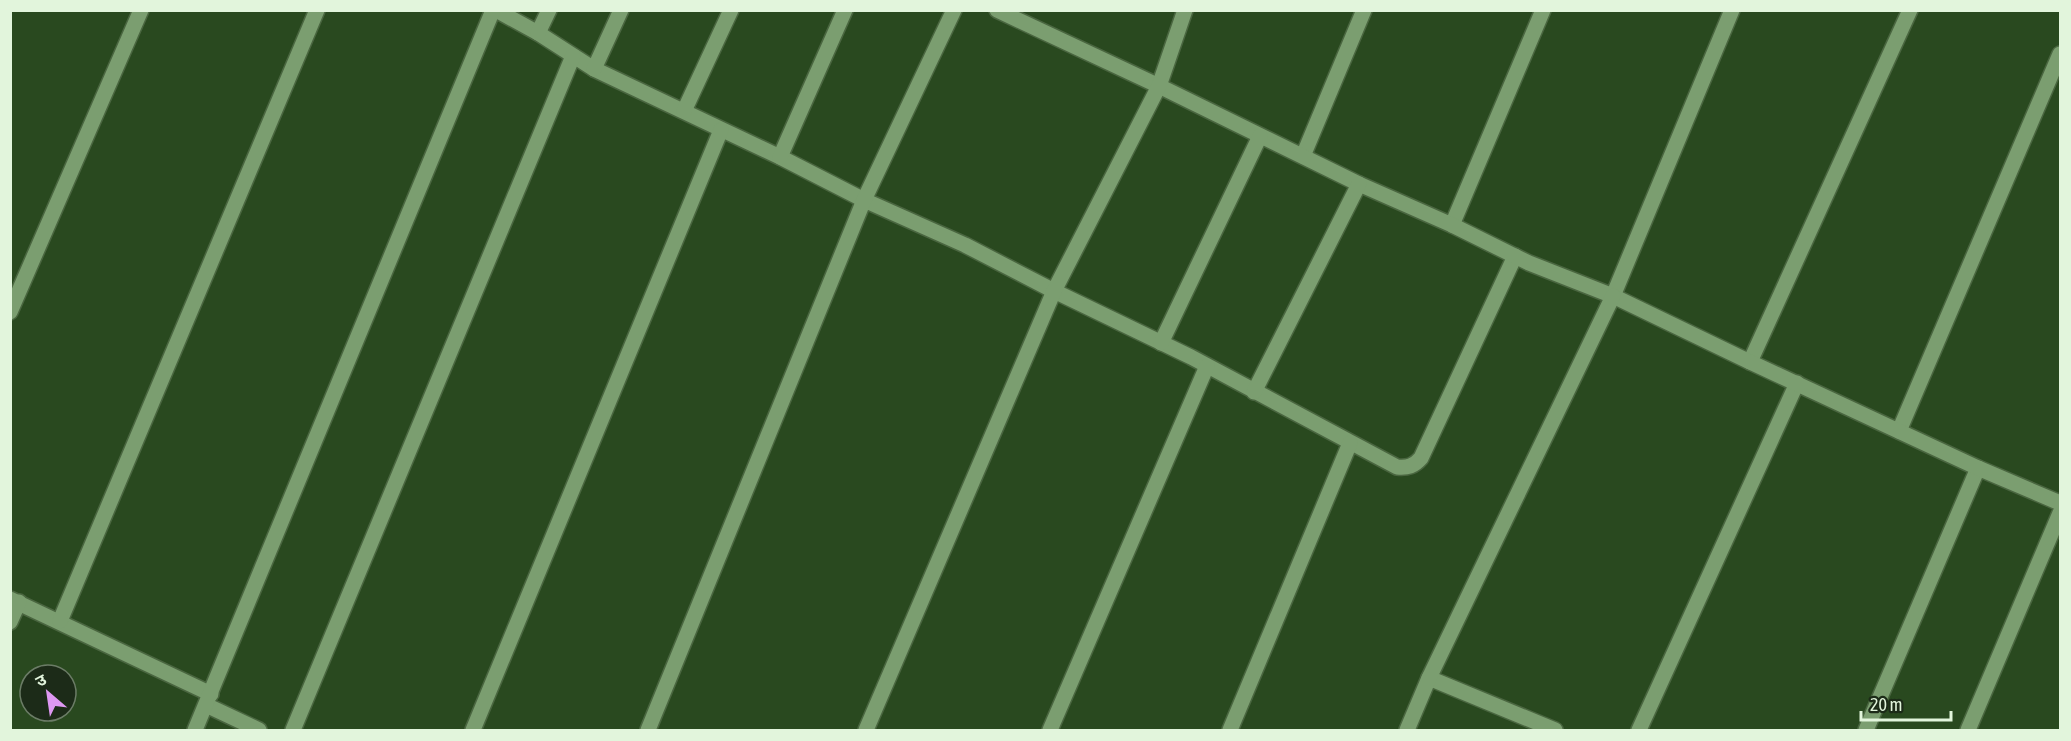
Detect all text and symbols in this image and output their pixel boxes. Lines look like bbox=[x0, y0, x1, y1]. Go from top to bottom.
north arrow bbox=[18, 663, 78, 723]
text: उ bbox=[32, 669, 50, 690]
scale bar bbox=[1861, 684, 1951, 722]
text: 20 m bbox=[1870, 694, 1902, 715]

